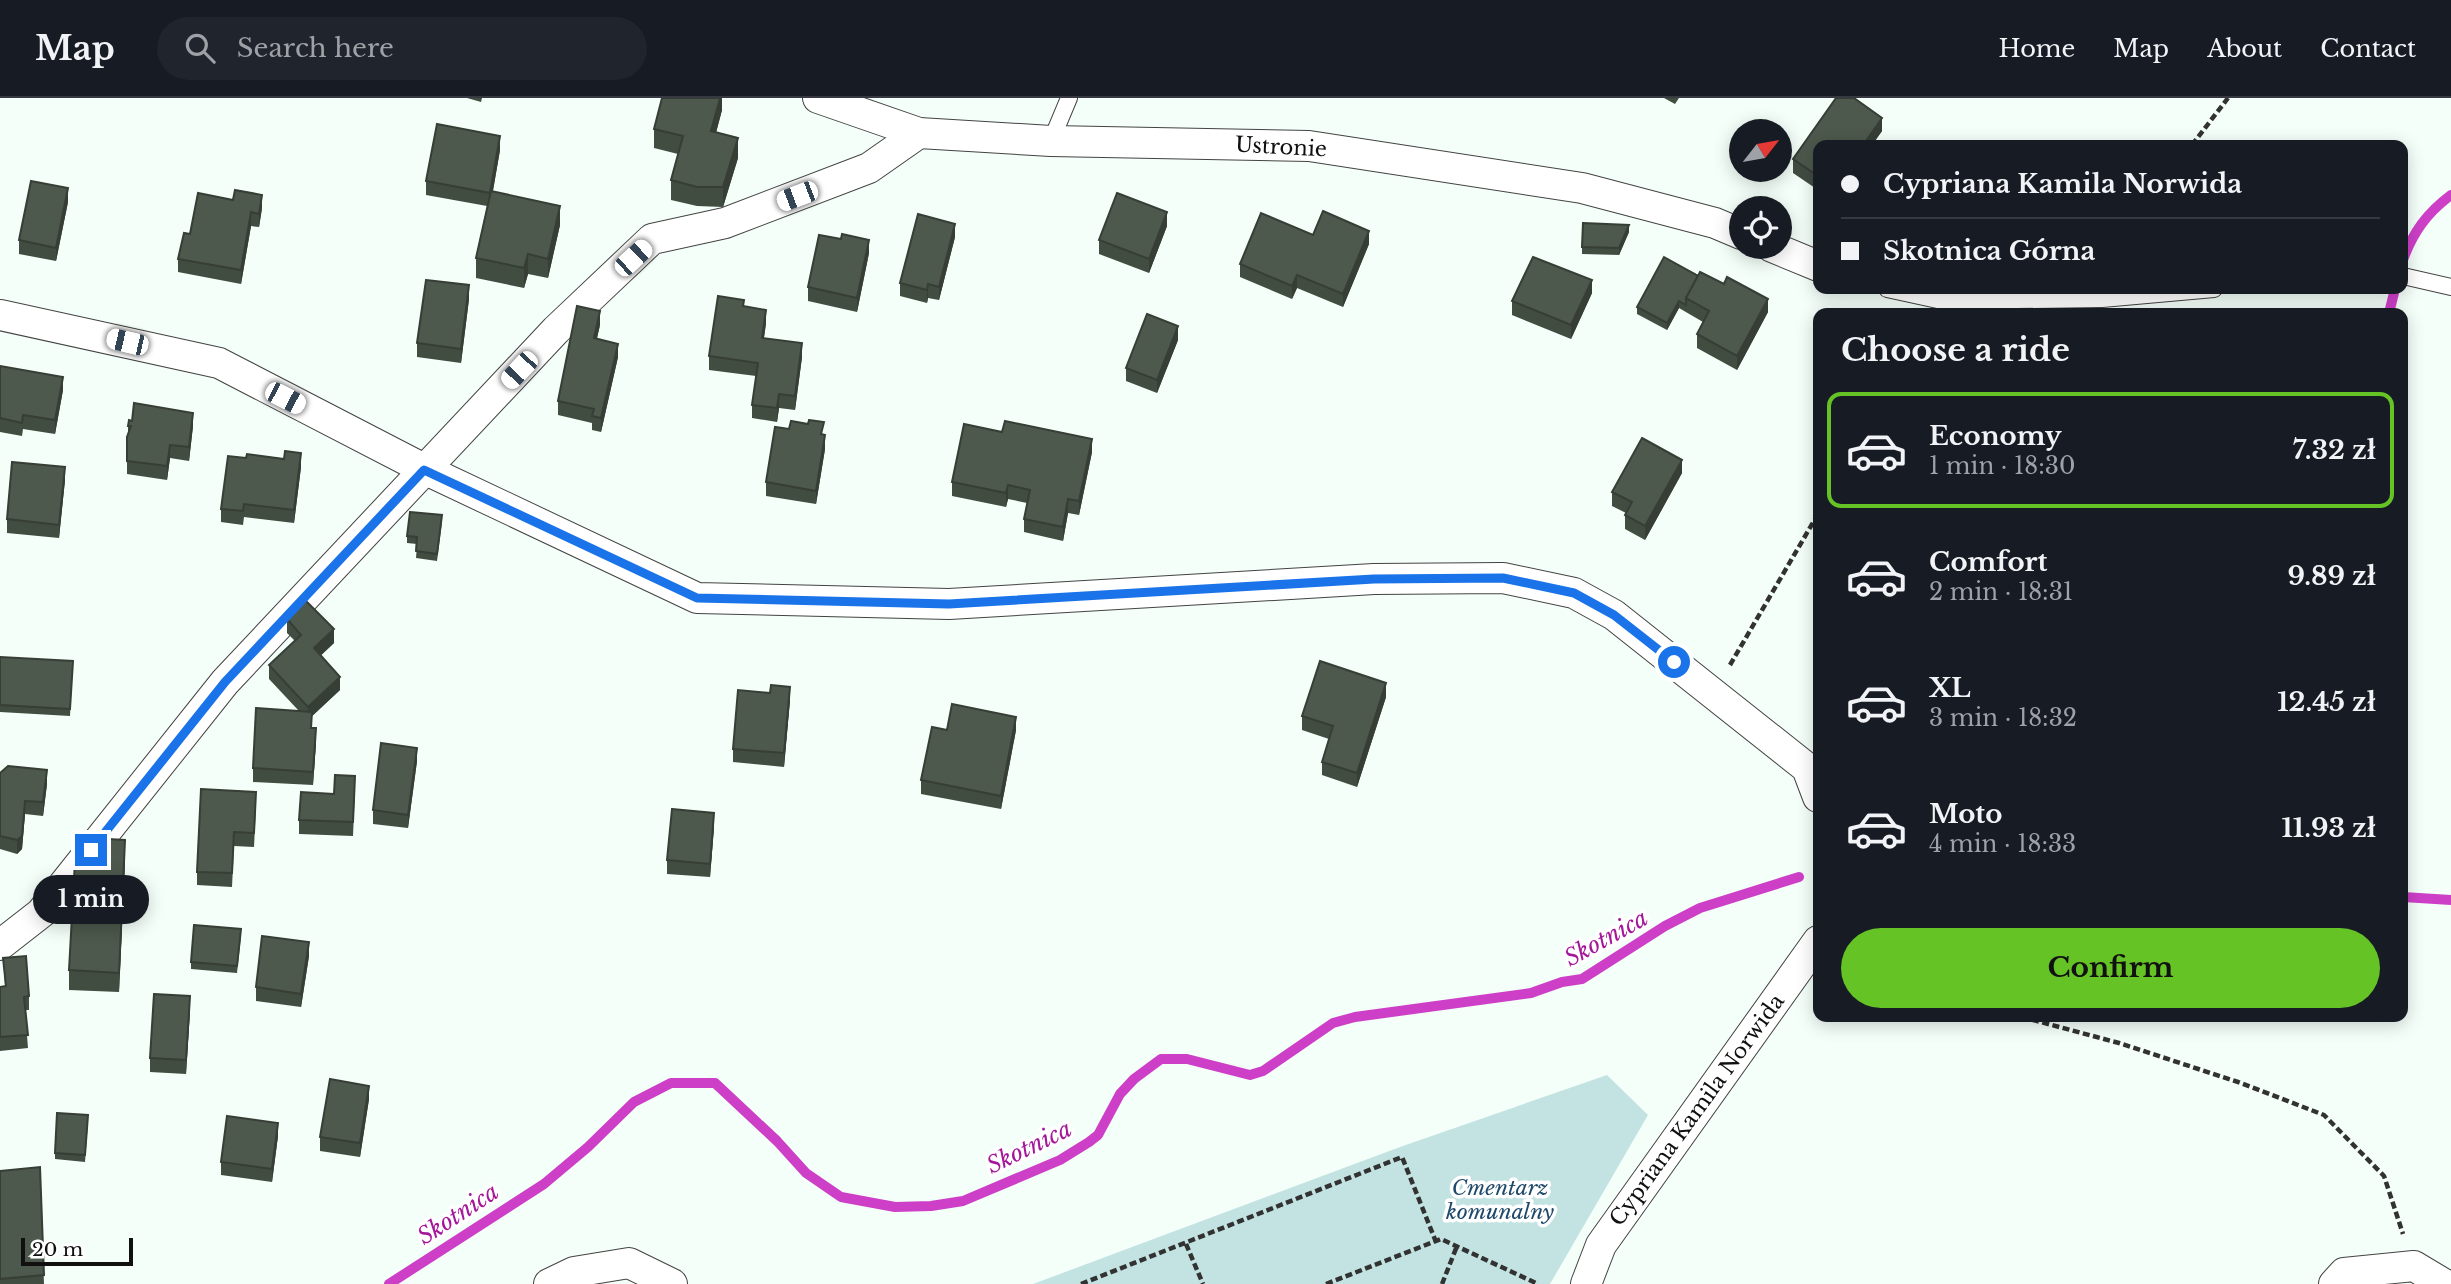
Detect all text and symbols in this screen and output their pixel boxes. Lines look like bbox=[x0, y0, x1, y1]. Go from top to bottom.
search box bbox=[157, 17, 647, 80]
text: Map bbox=[35, 28, 115, 69]
icon: search bbox=[181, 29, 219, 67]
text: Search here bbox=[237, 32, 394, 64]
text: Home bbox=[1999, 34, 2075, 63]
text: Map bbox=[2113, 34, 2169, 63]
text: About bbox=[2207, 34, 2282, 63]
text: Contact bbox=[2320, 34, 2416, 63]
north arrow bbox=[1729, 119, 1792, 182]
map controls bbox=[1729, 119, 1792, 259]
street label: Ustronie bbox=[1234, 132, 1328, 162]
text: Cypriana Kamila Norwida bbox=[1883, 168, 2242, 200]
car bbox=[774, 179, 821, 213]
button: locate bbox=[1729, 196, 1792, 259]
text: Skotnica Górna bbox=[1883, 235, 2095, 267]
car bbox=[611, 236, 656, 280]
car bbox=[105, 327, 150, 357]
text: Choose a ride bbox=[1841, 330, 2070, 370]
car bbox=[497, 347, 542, 393]
car bbox=[262, 379, 309, 417]
icon: car bbox=[1845, 419, 1908, 482]
text: Economy bbox=[1929, 420, 2062, 452]
text: 7.32 zł bbox=[2293, 434, 2376, 466]
text: 1 min · 18:30 bbox=[1929, 452, 2075, 480]
icon: car bbox=[1845, 545, 1908, 608]
text: Comfort bbox=[1929, 546, 2047, 578]
text: 9.89 zł bbox=[2287, 560, 2376, 592]
text: 2 min · 18:31 bbox=[1929, 578, 2073, 606]
route start bbox=[1658, 646, 1690, 678]
icon: car bbox=[1845, 671, 1908, 734]
text: XL bbox=[1929, 672, 1971, 704]
text: 12.45 zł bbox=[2277, 686, 2376, 718]
text: 3 min · 18:32 bbox=[1929, 704, 2077, 732]
icon: car bbox=[1845, 797, 1908, 860]
text: Moto bbox=[1929, 798, 2002, 830]
text: 11.93 zł bbox=[2282, 812, 2376, 844]
text: 4 min · 18:33 bbox=[1929, 830, 2076, 858]
route end bbox=[75, 834, 107, 866]
callout: 1 min bbox=[33, 874, 149, 924]
text: 1 min bbox=[58, 885, 124, 913]
water label: Skotnica bbox=[1559, 904, 1653, 972]
button: Confirm bbox=[1841, 928, 2380, 1008]
street label: Cypriana Kamila Norwida bbox=[1604, 989, 1790, 1231]
water label: Skotnica bbox=[982, 1114, 1076, 1180]
park label: Cmentarz komunalny bbox=[1445, 1175, 1554, 1225]
water label: Skotnica bbox=[412, 1177, 504, 1251]
scale bar bbox=[21, 1235, 133, 1267]
text: 20 m bbox=[32, 1238, 83, 1261]

